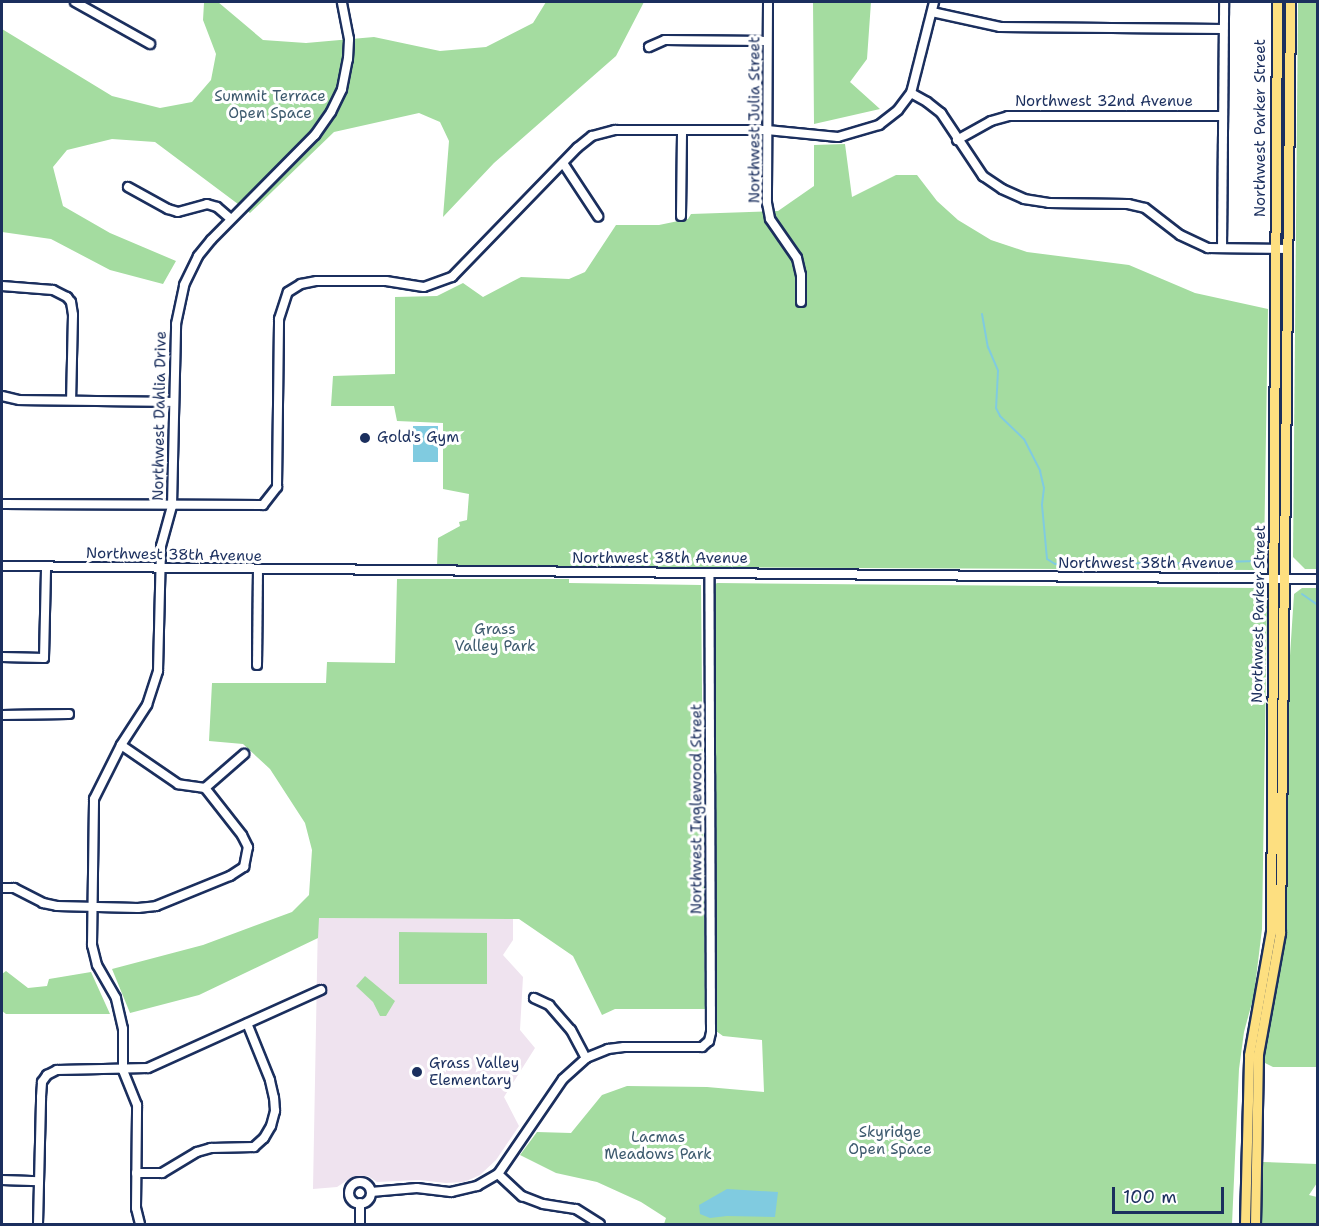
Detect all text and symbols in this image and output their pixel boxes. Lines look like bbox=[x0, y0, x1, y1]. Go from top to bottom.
street label: Northwest Julia Street bbox=[746, 37, 764, 203]
street label: Northwest Parker Street bbox=[1252, 39, 1270, 217]
park label: Summit Terrace Open Space bbox=[214, 87, 326, 122]
street label: Northwest 32nd Avenue bbox=[1015, 93, 1193, 111]
street label: Northwest Dahlia Drive bbox=[150, 331, 170, 501]
place label: Gold's Gym bbox=[377, 429, 459, 447]
marker: Gold's Gym bbox=[358, 431, 372, 445]
street label: Northwest Parker Street bbox=[1248, 525, 1270, 703]
street label: Northwest 38th Avenue bbox=[86, 544, 262, 566]
street label: Northwest 38th Avenue bbox=[572, 550, 748, 568]
street label: Northwest 38th Avenue bbox=[1058, 555, 1234, 573]
park label: Grass Valley Park bbox=[454, 620, 536, 655]
street label: Northwest Inglewood Street bbox=[688, 704, 706, 914]
place label: Grass Valley Elementary bbox=[429, 1054, 519, 1089]
marker: Grass Valley Elementary bbox=[410, 1065, 424, 1079]
park label: Skyridge Open Space bbox=[848, 1123, 932, 1158]
park label: Lacmas Meadows Park bbox=[604, 1128, 712, 1163]
scale bar bbox=[1115, 1175, 1228, 1213]
text: 100 m bbox=[1123, 1185, 1177, 1209]

